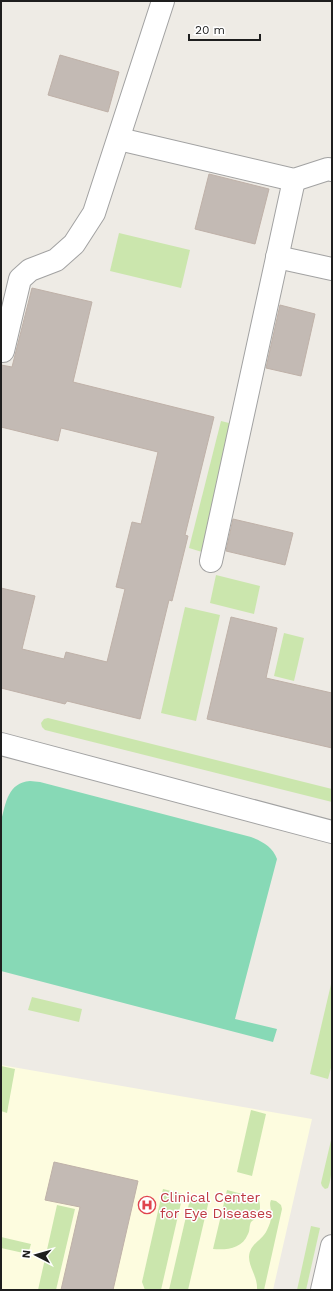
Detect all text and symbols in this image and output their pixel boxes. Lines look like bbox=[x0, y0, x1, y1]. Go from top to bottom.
scale bar bbox=[189, 16, 260, 42]
text: 20 m bbox=[195, 23, 225, 37]
place label: Clinical Center for Eye Diseases bbox=[160, 1189, 272, 1221]
hospital icon: Clinical Center for Eye Diseases bbox=[137, 1195, 157, 1215]
north arrow bbox=[16, 1235, 56, 1275]
text: N bbox=[20, 1249, 33, 1259]

